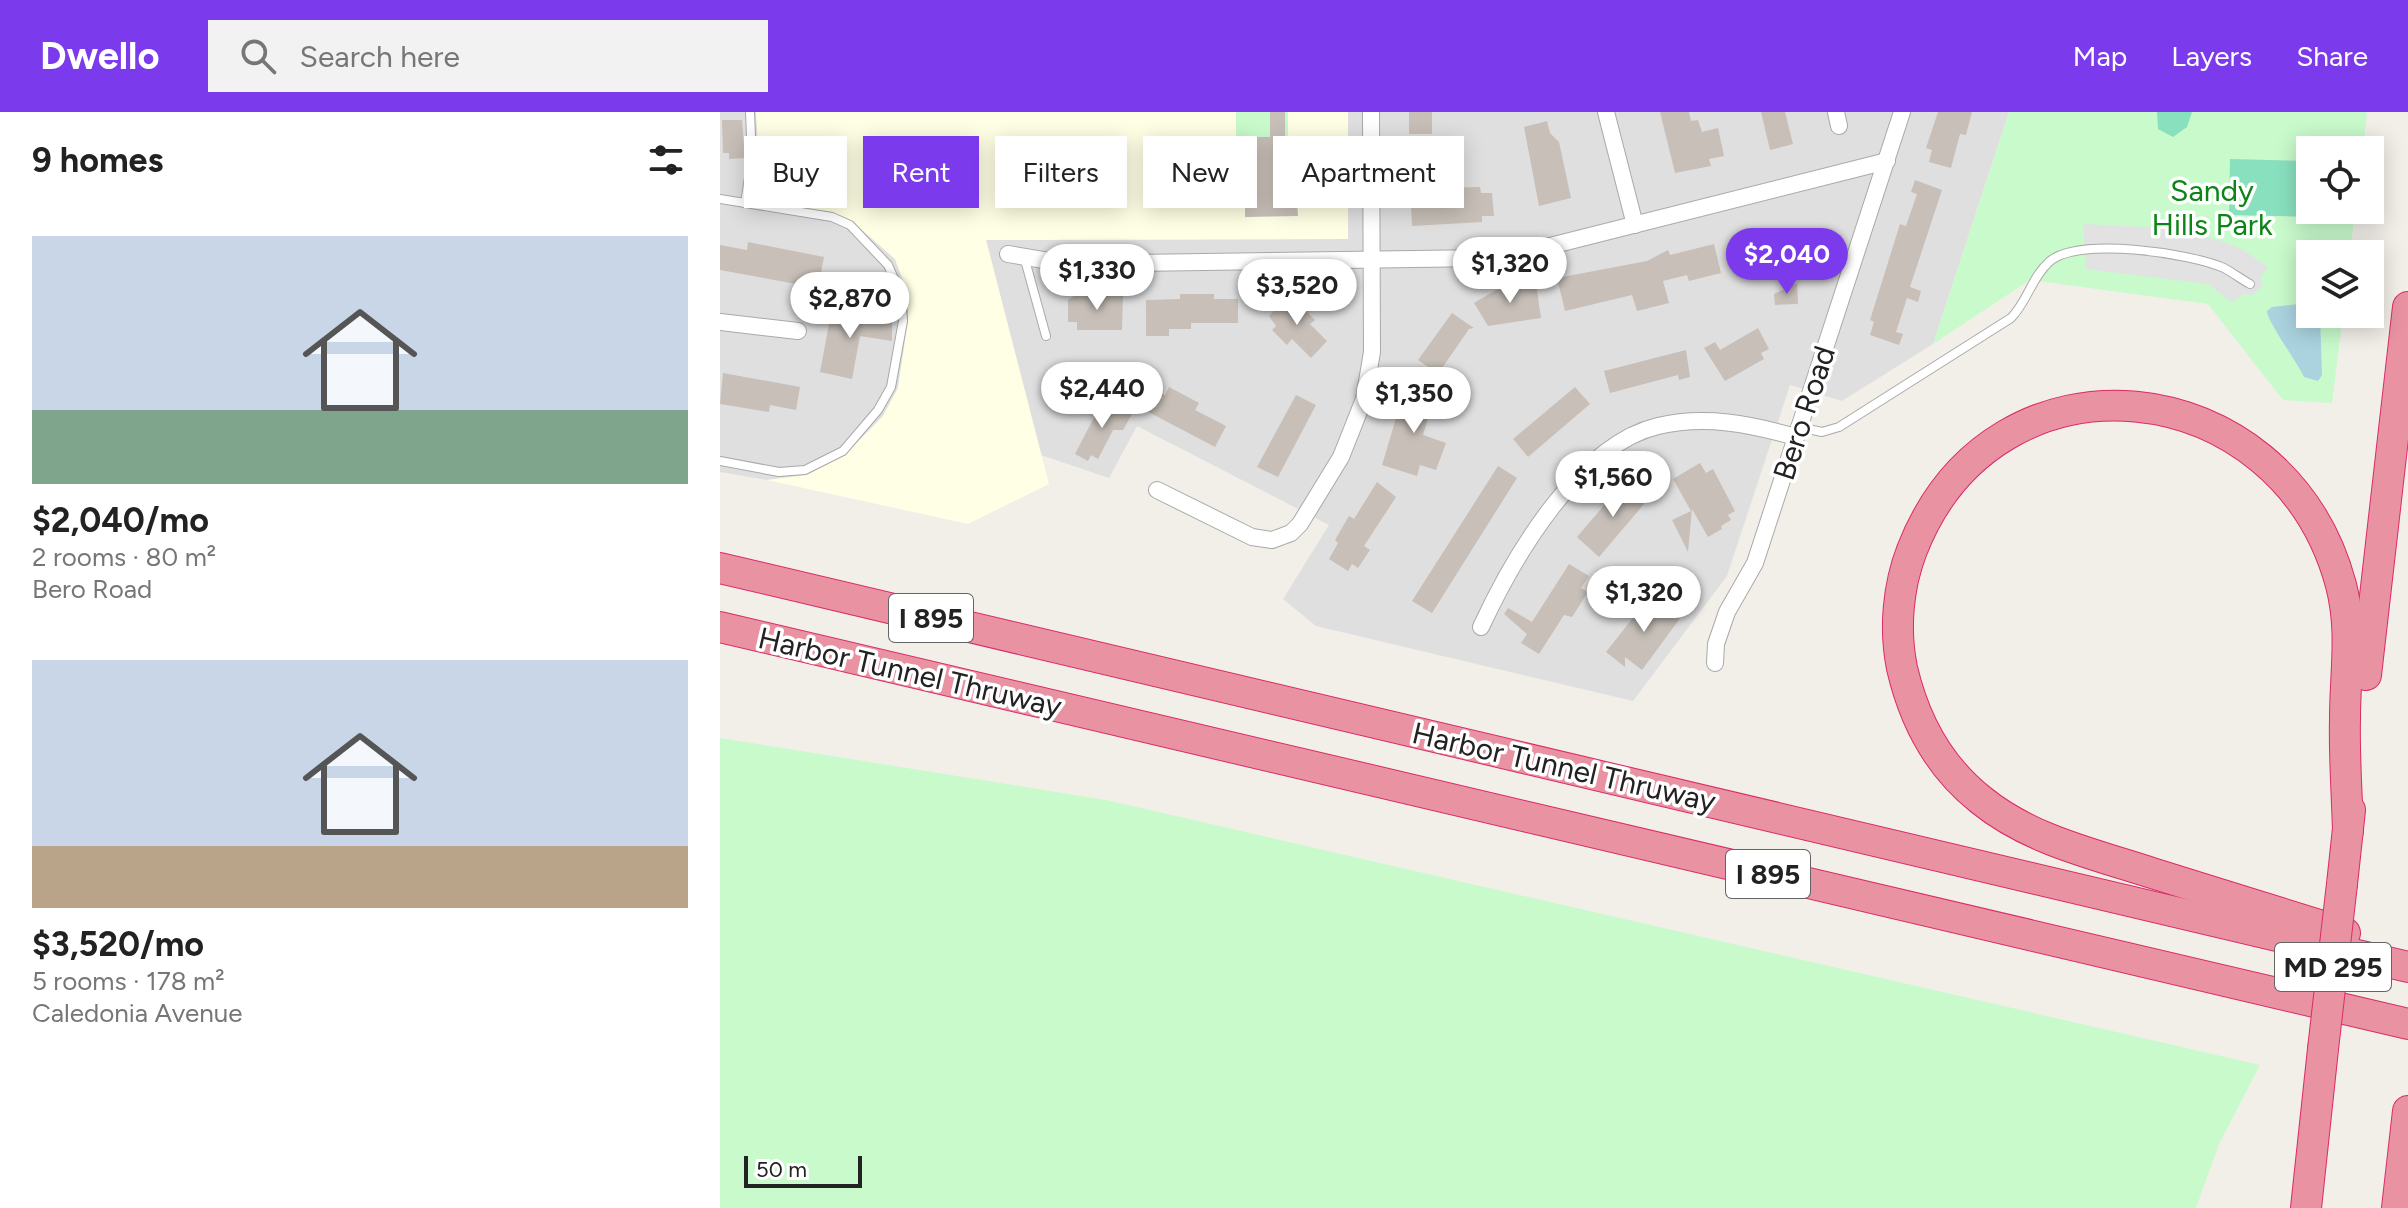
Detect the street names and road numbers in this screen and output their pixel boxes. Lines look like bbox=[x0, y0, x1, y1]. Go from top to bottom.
street label: Bero Road bbox=[1765, 341, 1843, 485]
road number: I 895 bbox=[889, 594, 973, 642]
street label: Harbor Tunnel Thruway bbox=[755, 619, 1066, 725]
street label: Harbor Tunnel Thruway bbox=[1409, 714, 1720, 820]
road number: I 895 bbox=[1726, 850, 1810, 898]
road number: MD 295 bbox=[2275, 943, 2391, 991]

